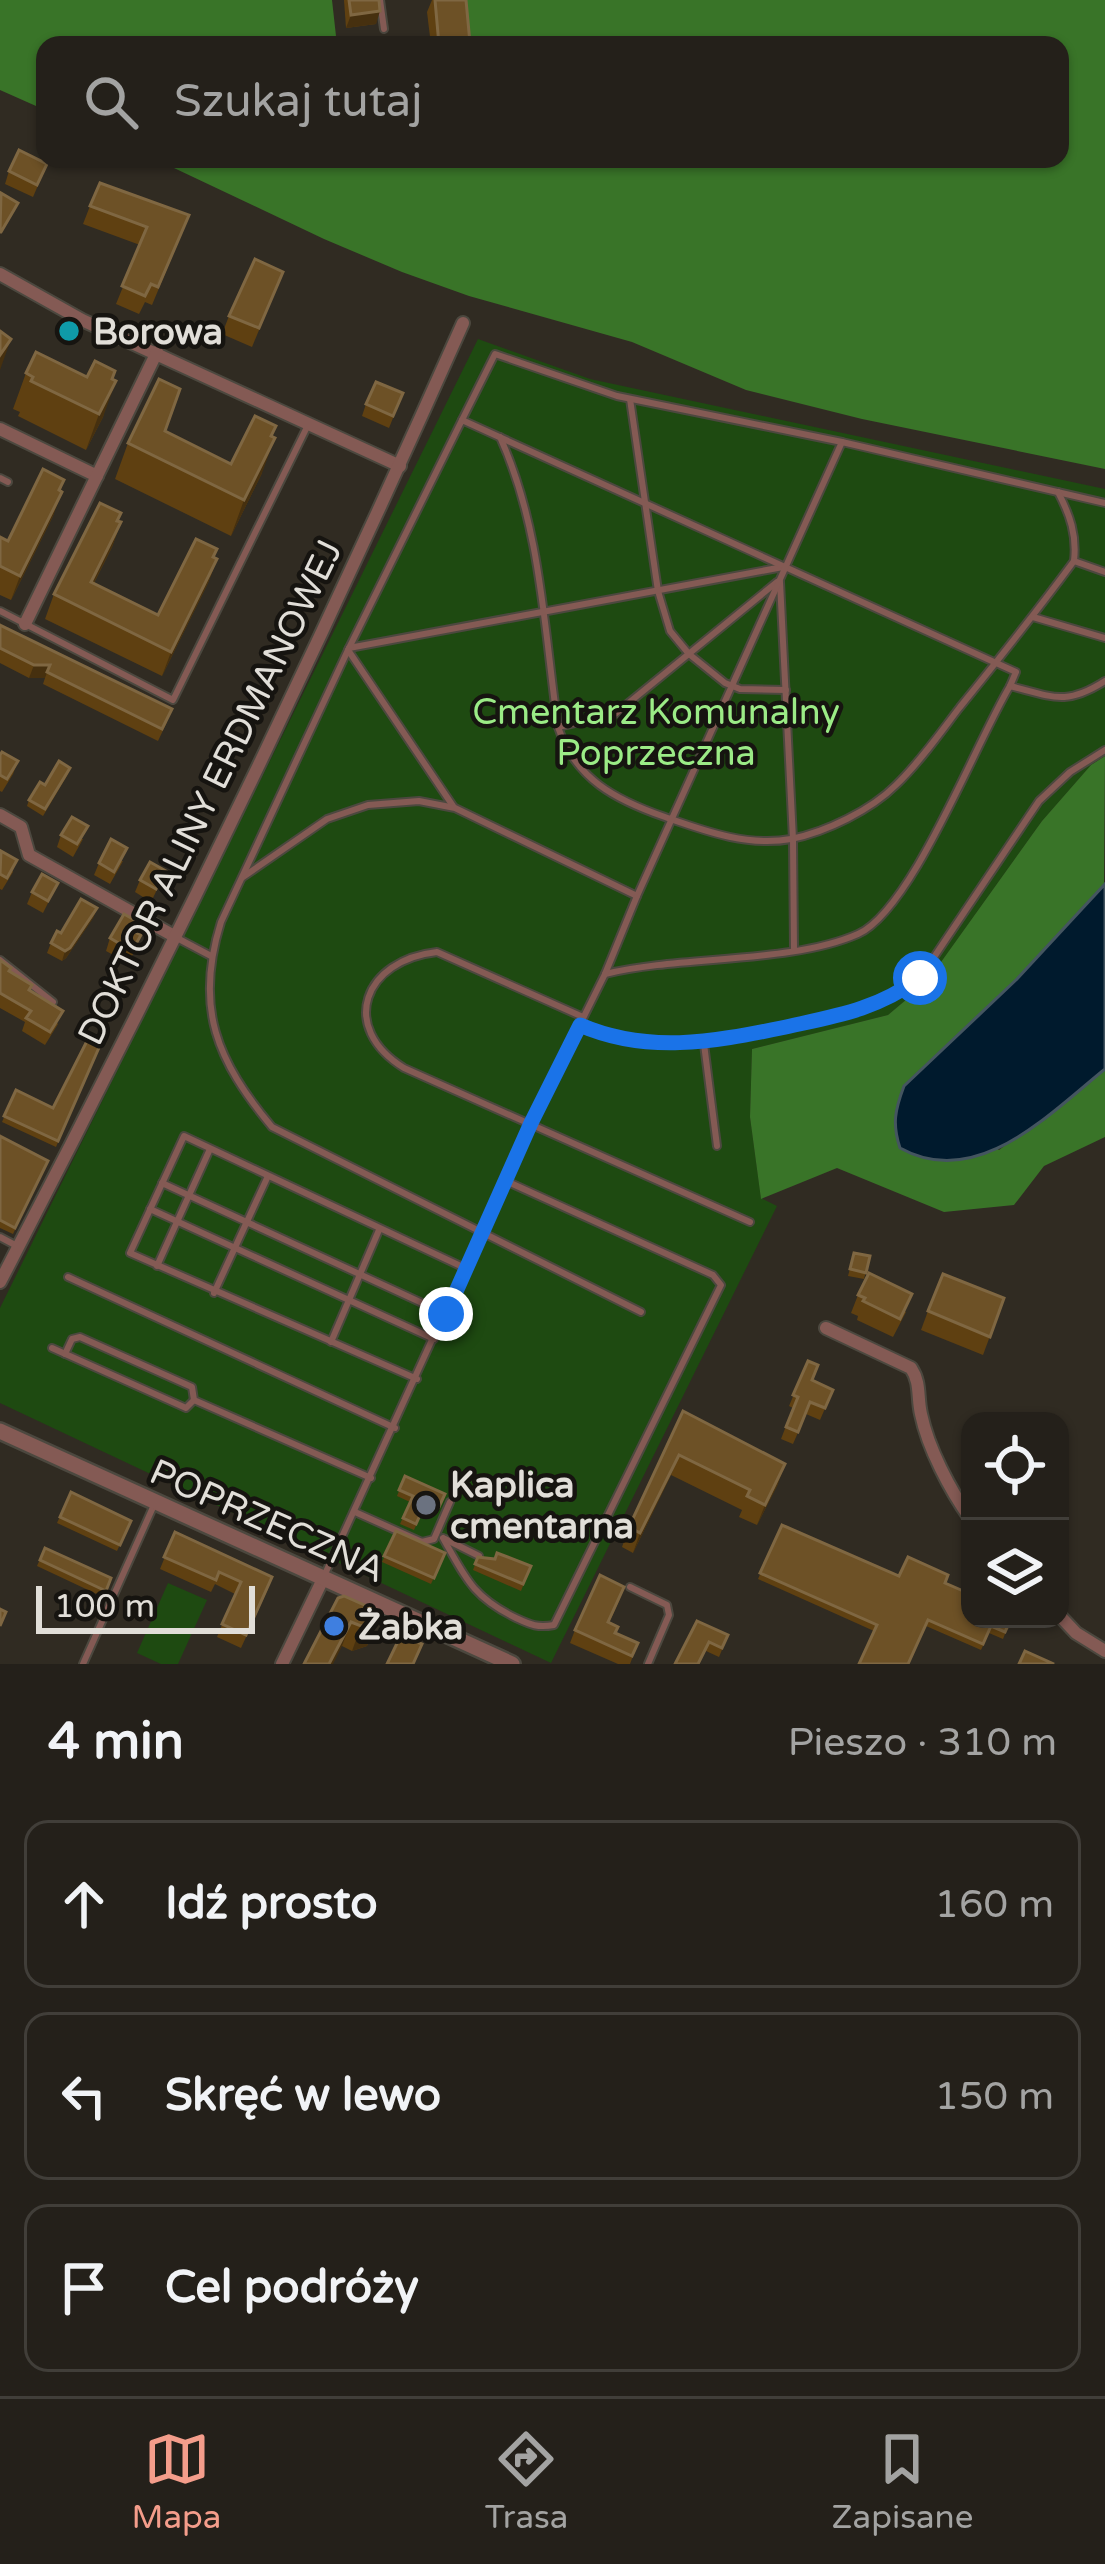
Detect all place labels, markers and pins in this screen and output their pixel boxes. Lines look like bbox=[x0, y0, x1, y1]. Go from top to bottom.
place label: Borowa bbox=[93, 311, 223, 354]
marker: Borowa bbox=[56, 318, 82, 344]
place label: Kaplica cmentarna bbox=[450, 1464, 634, 1548]
marker: Kaplica cmentarna bbox=[413, 1492, 439, 1518]
place label: Żabka bbox=[358, 1606, 463, 1649]
marker: Żabka bbox=[321, 1613, 347, 1639]

